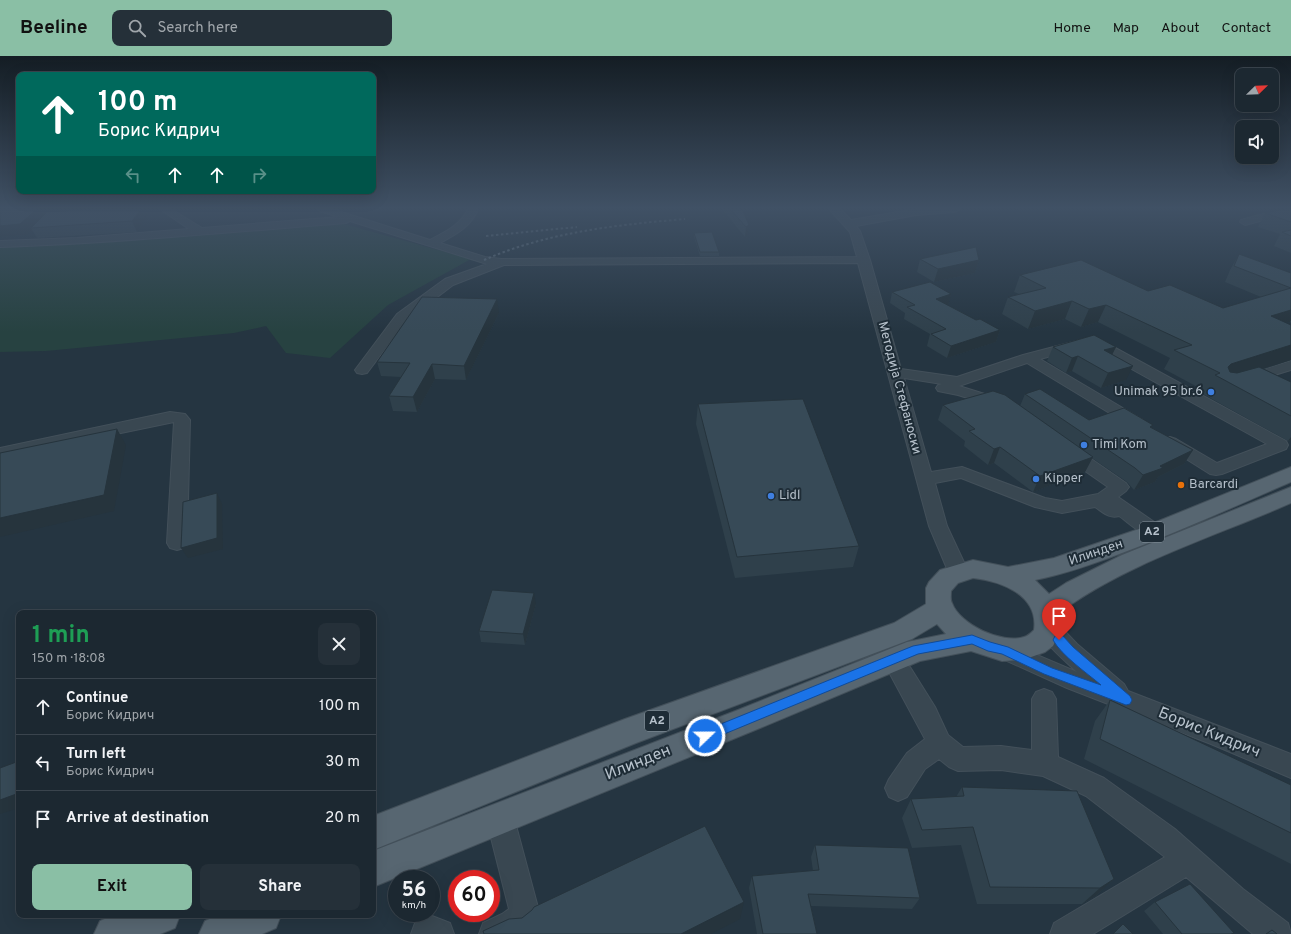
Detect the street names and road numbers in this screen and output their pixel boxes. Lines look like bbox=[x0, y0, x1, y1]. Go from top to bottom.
street label: Методија Стефаноски bbox=[874, 320, 924, 456]
road number: A2 bbox=[1140, 522, 1164, 542]
street label: Илинден bbox=[1067, 536, 1125, 570]
street label: Борис Кидрич bbox=[1155, 703, 1263, 763]
road number: A2 bbox=[645, 711, 669, 731]
street label: Илинден bbox=[602, 741, 674, 785]

